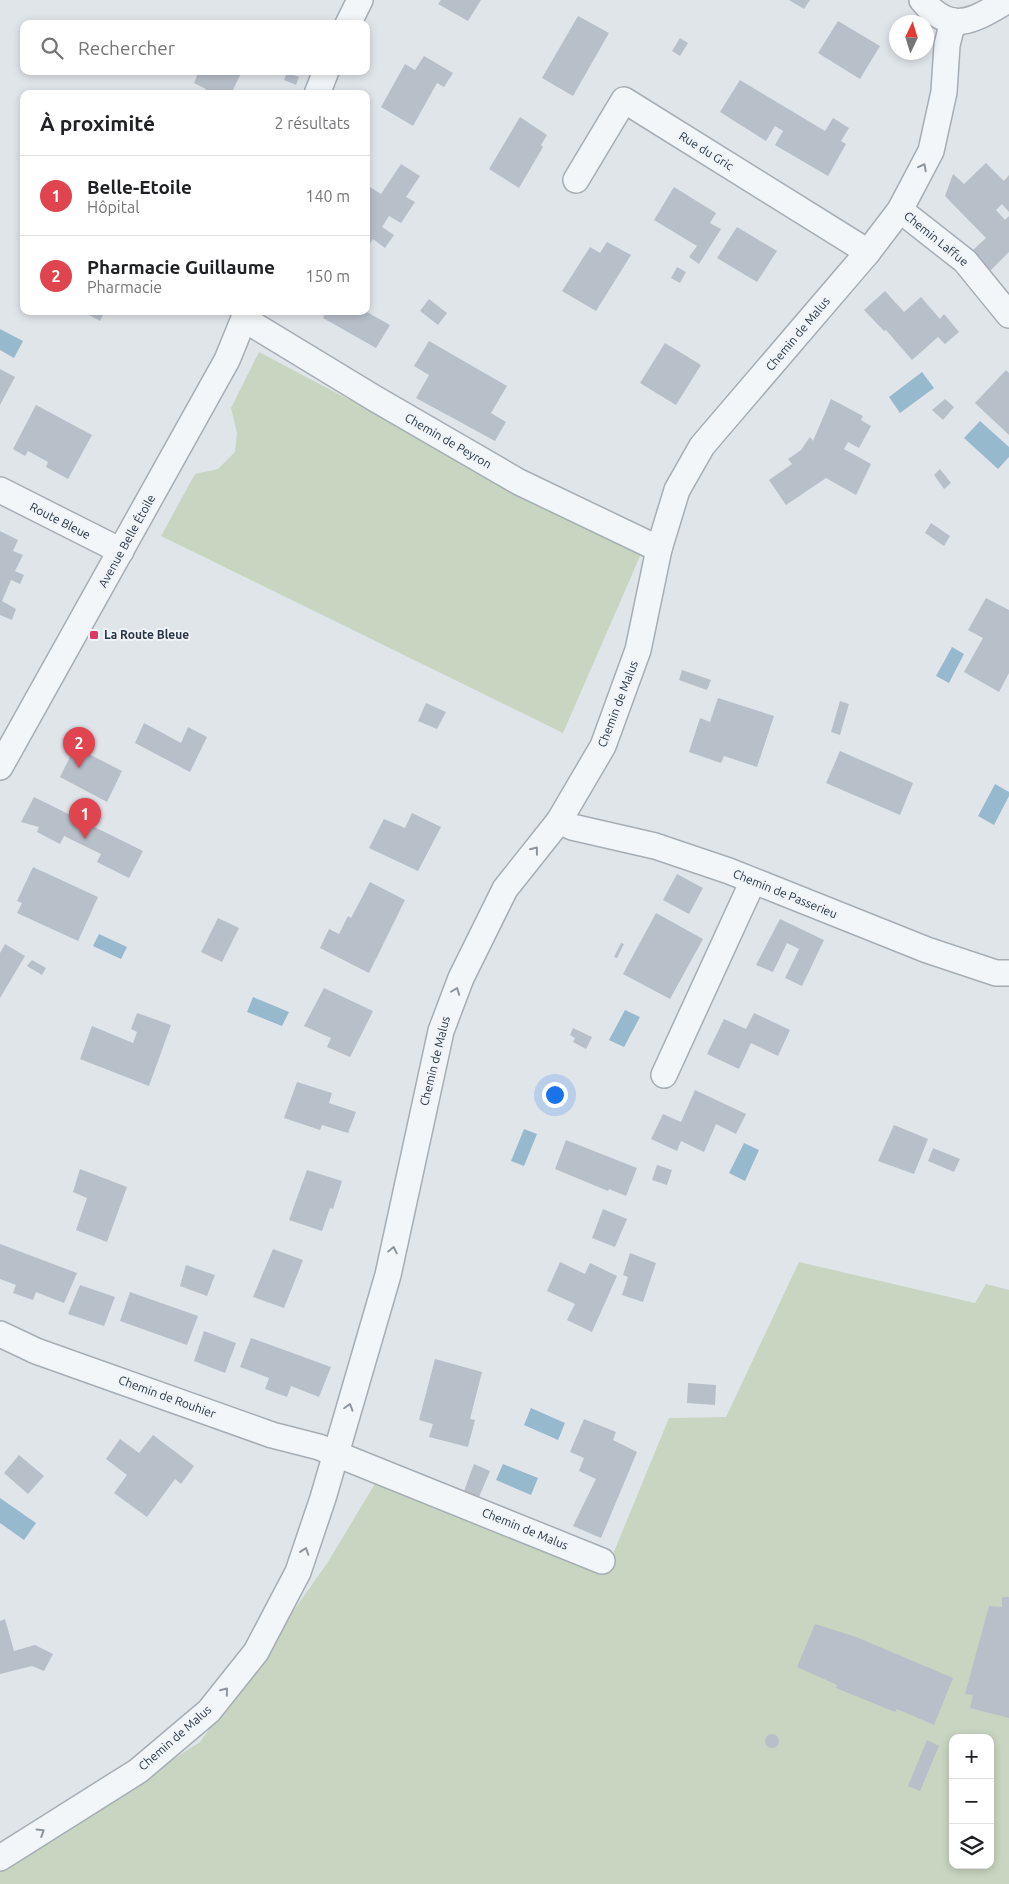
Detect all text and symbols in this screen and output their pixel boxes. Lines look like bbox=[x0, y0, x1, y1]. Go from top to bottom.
north arrow bbox=[889, 15, 934, 60]
search box bbox=[20, 20, 370, 75]
icon: search bbox=[38, 34, 66, 62]
text: Rechercher bbox=[78, 37, 175, 59]
text: À proximité bbox=[40, 111, 155, 135]
text: 2 résultats bbox=[274, 114, 350, 132]
street label: Rue du Gric bbox=[677, 129, 736, 173]
one-way arrow bbox=[917, 163, 927, 172]
text: Belle-Etoile bbox=[87, 176, 192, 198]
text: 1 bbox=[51, 187, 61, 205]
text: 140 m bbox=[305, 187, 350, 205]
text: Hôpital bbox=[87, 198, 139, 216]
street label: Chemin Laffue bbox=[902, 209, 971, 268]
text: Pharmacie Guillaume bbox=[87, 256, 275, 278]
text: 2 bbox=[51, 267, 61, 285]
text: 150 m bbox=[305, 267, 350, 285]
text: Pharmacie bbox=[87, 278, 162, 296]
street label: Chemin de Malus bbox=[763, 294, 832, 373]
street label: Chemin de Peyron bbox=[403, 410, 494, 471]
street label: Avenue Belle Étoile bbox=[96, 492, 158, 589]
street label: Route Bleue bbox=[28, 500, 93, 541]
place label: La Route Bleue bbox=[104, 628, 189, 641]
marker: La Route Bleue bbox=[88, 629, 100, 641]
street label: Chemin de Malus bbox=[595, 659, 640, 749]
pin: 2 bbox=[63, 727, 95, 768]
pin: 1 bbox=[69, 798, 101, 839]
one-way arrow bbox=[530, 847, 538, 856]
street label: Chemin de Passerieu bbox=[731, 867, 839, 920]
one-way arrow bbox=[450, 987, 460, 995]
street label: Chemin de Malus bbox=[417, 1015, 452, 1107]
your location bbox=[542, 1082, 568, 1108]
one-way arrow bbox=[387, 1246, 398, 1255]
street label: Chemin de Rouhier bbox=[117, 1373, 218, 1420]
one-way arrow bbox=[344, 1403, 354, 1411]
street label: Chemin de Malus bbox=[480, 1505, 570, 1552]
one-way arrow bbox=[299, 1547, 309, 1556]
one-way arrow bbox=[219, 1688, 227, 1697]
street label: Chemin de Malus bbox=[136, 1703, 214, 1773]
map controls bbox=[949, 1734, 994, 1869]
button: + bbox=[949, 1734, 994, 1779]
button: − bbox=[949, 1779, 994, 1824]
button: layers bbox=[949, 1824, 994, 1869]
one-way arrow bbox=[36, 1828, 45, 1838]

